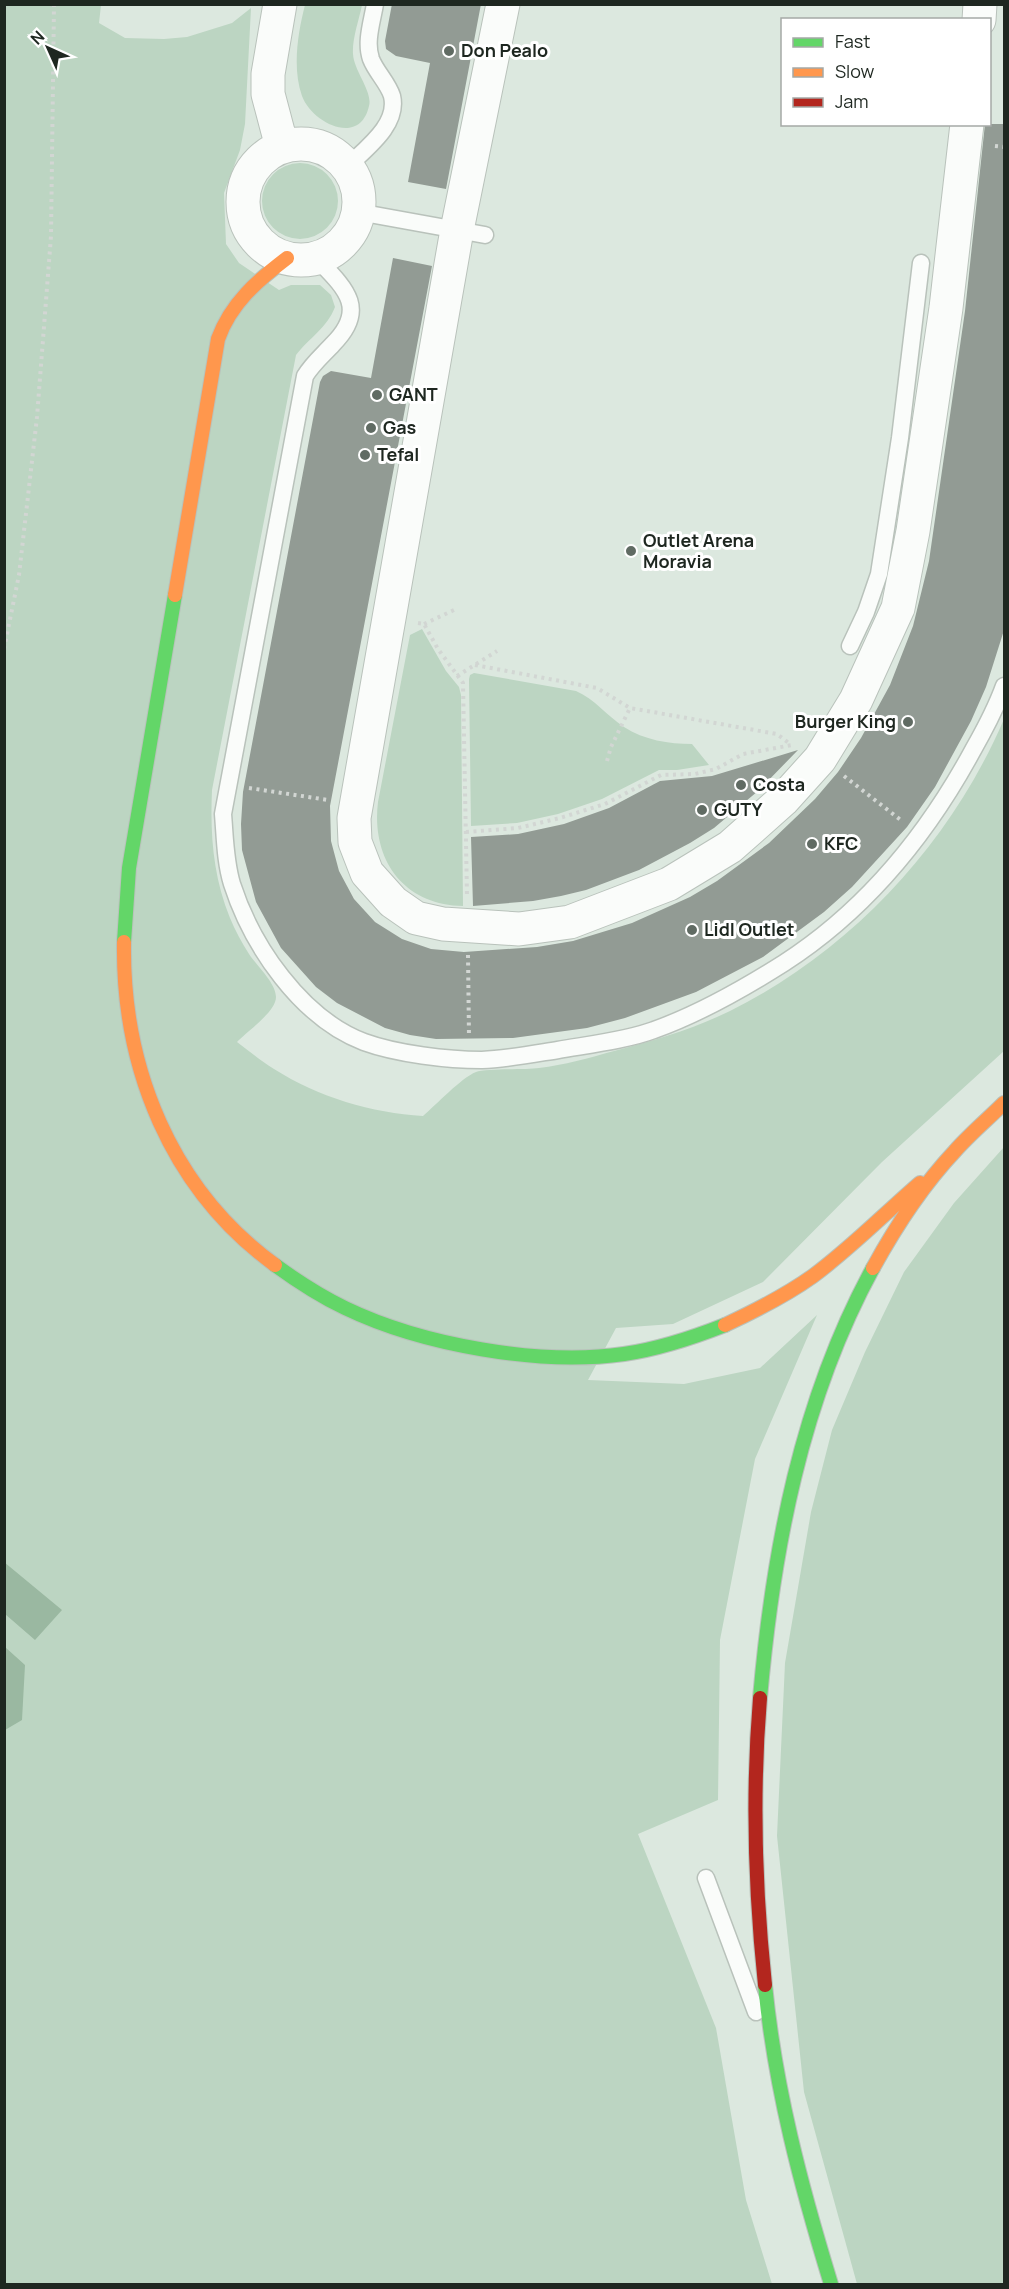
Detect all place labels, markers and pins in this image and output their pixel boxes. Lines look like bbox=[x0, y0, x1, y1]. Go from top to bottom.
place label: Don Pealo bbox=[461, 38, 548, 62]
marker: Don Pealo bbox=[442, 44, 456, 58]
place label: GANT bbox=[389, 382, 438, 406]
marker: GANT bbox=[370, 388, 384, 402]
place label: Gas bbox=[383, 415, 417, 439]
marker: Gas bbox=[364, 421, 378, 435]
place label: Tefal bbox=[377, 442, 419, 466]
marker: Tefal bbox=[358, 448, 372, 462]
place label: Outlet Arena Moravia bbox=[643, 528, 754, 573]
marker: Outlet Arena Moravia bbox=[624, 544, 638, 558]
place label: Burger King bbox=[795, 709, 896, 733]
marker: Burger King bbox=[901, 715, 915, 729]
place label: Costa bbox=[753, 772, 805, 796]
marker: Costa bbox=[734, 778, 748, 792]
place label: GUTY bbox=[714, 797, 763, 821]
marker: GUTY bbox=[695, 803, 709, 817]
place label: KFC bbox=[824, 831, 858, 855]
marker: KFC bbox=[805, 837, 819, 851]
place label: Lidl Outlet bbox=[704, 917, 795, 941]
marker: Lidl Outlet bbox=[685, 923, 699, 937]

